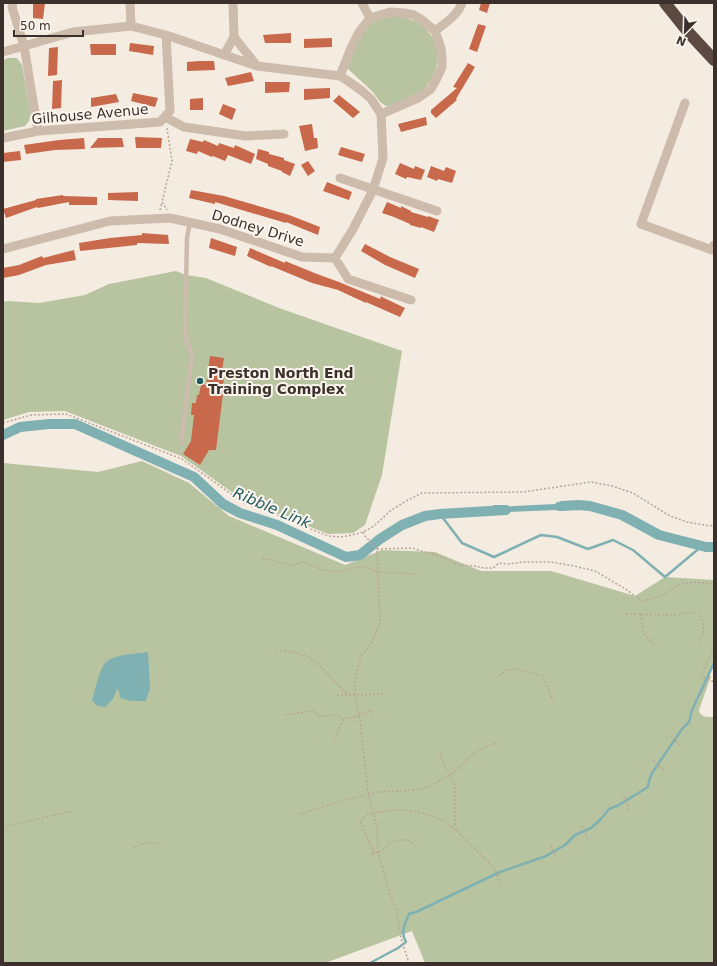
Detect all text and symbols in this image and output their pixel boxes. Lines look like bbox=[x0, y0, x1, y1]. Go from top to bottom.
scale bar bbox=[14, 12, 83, 38]
north arrow bbox=[665, 12, 705, 52]
text: 50 m bbox=[20, 19, 51, 33]
text: N bbox=[675, 33, 688, 49]
street label: Gilhouse Avenue bbox=[31, 101, 149, 127]
street label: Dodney Drive bbox=[210, 206, 306, 250]
place label: Preston North End Training Complex bbox=[208, 365, 353, 397]
marker: Preston North End Training Complex bbox=[195, 376, 205, 386]
water label: Ribble Link bbox=[231, 484, 315, 533]

